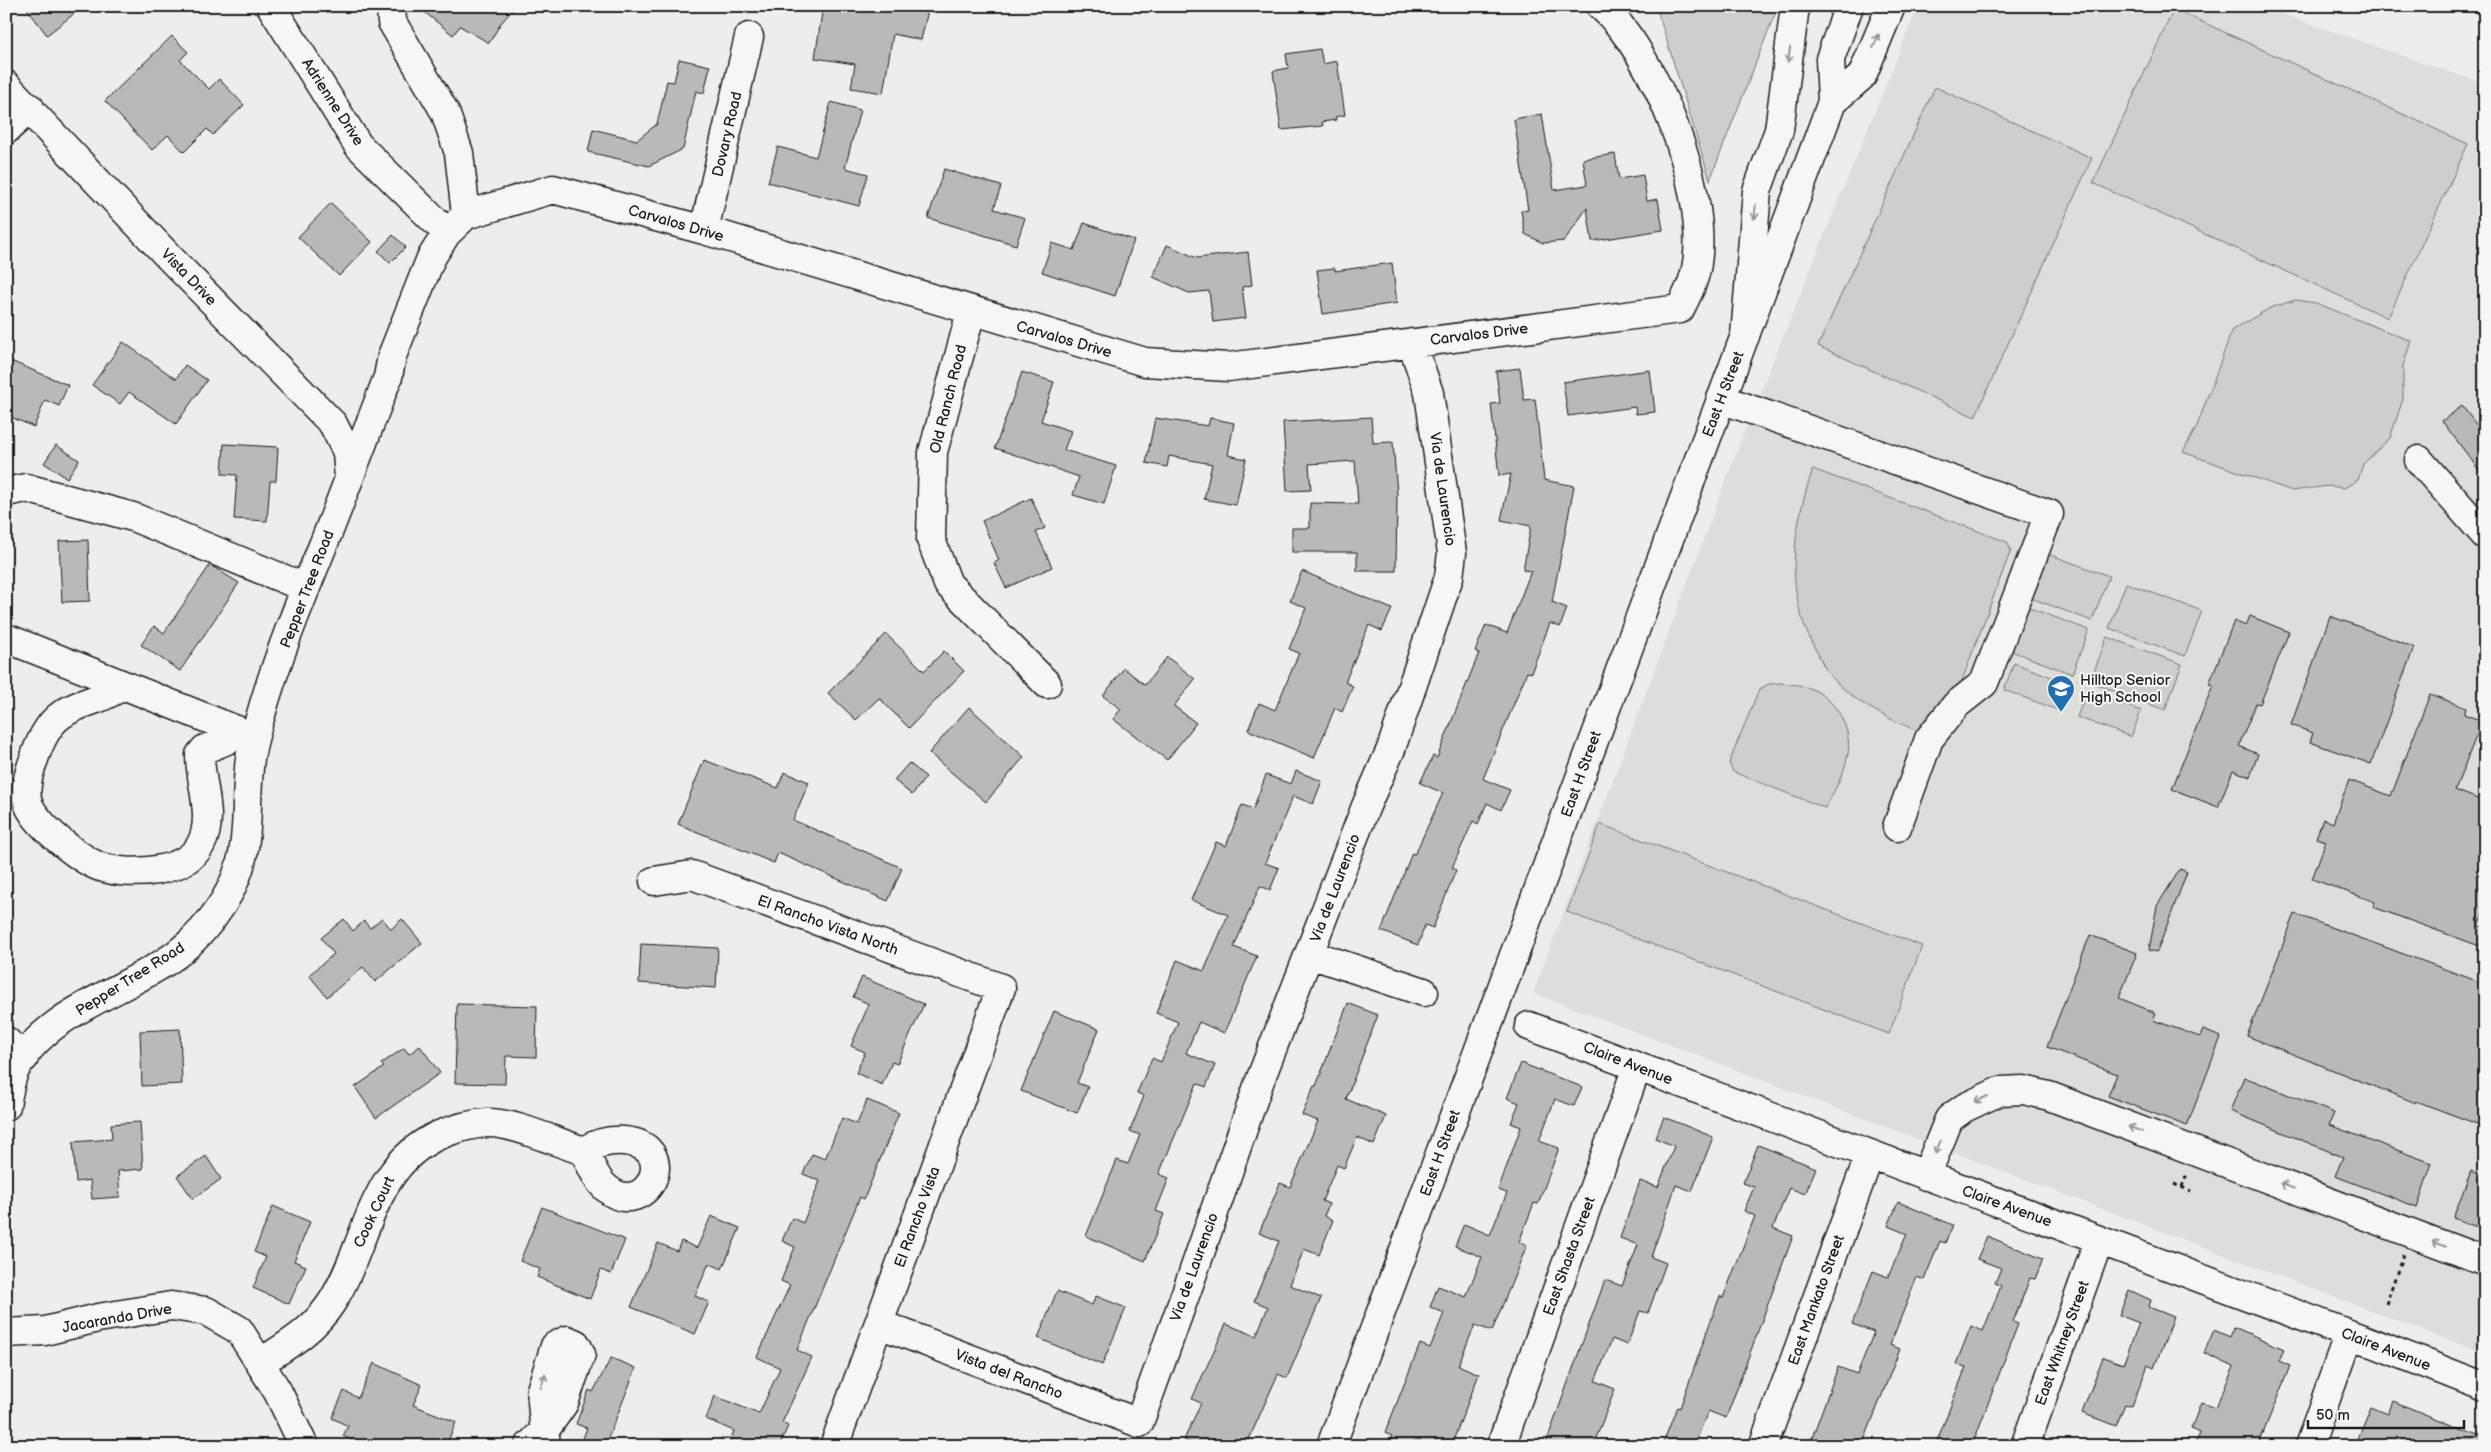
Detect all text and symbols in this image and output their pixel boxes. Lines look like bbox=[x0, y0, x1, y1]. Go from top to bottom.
one-way arrow bbox=[1872, 34, 1881, 49]
one-way arrow bbox=[1784, 46, 1794, 62]
street label: Adrienne Drive bbox=[297, 55, 368, 150]
street label: Dovary Road bbox=[708, 90, 747, 179]
street label: Carvalos Drive bbox=[626, 201, 726, 246]
one-way arrow bbox=[1750, 204, 1760, 220]
street label: Vista Drive bbox=[157, 245, 221, 310]
street label: Carvalos Drive bbox=[1014, 317, 1114, 362]
street label: Carvalos Drive bbox=[1429, 319, 1529, 350]
street label: Old Ranch Road bbox=[926, 343, 971, 456]
street label: East H Street bbox=[1698, 348, 1749, 440]
street label: Via de Laurencio bbox=[1425, 431, 1460, 547]
street label: Pepper Tree Road bbox=[276, 528, 339, 651]
place label: Hilltop Senior High School bbox=[2080, 671, 2171, 707]
school or university icon: Hilltop Senior High School bbox=[2046, 674, 2076, 713]
street label: East H Street bbox=[1557, 728, 1606, 820]
street label: Via de Laurencio bbox=[1306, 831, 1365, 945]
street label: El Rancho Vista North bbox=[755, 891, 901, 960]
street label: Pepper Tree Road bbox=[72, 938, 188, 1020]
street label: Claire Avenue bbox=[1580, 1038, 1675, 1089]
one-way arrow bbox=[1974, 1095, 1989, 1105]
street label: East H Street bbox=[1416, 1107, 1465, 1199]
one-way arrow bbox=[2128, 1124, 2143, 1133]
one-way arrow bbox=[1933, 1139, 1942, 1154]
street label: El Rancho Vista bbox=[890, 1164, 945, 1270]
street label: Cook Court bbox=[350, 1173, 399, 1251]
street label: Claire Avenue bbox=[1959, 1181, 2054, 1232]
one-way arrow bbox=[2280, 1181, 2296, 1190]
street label: East Shasta Street bbox=[1539, 1194, 1600, 1318]
street label: Via de Laurencio bbox=[1166, 1210, 1223, 1324]
street label: East Mankato Street bbox=[1784, 1232, 1849, 1368]
one-way arrow bbox=[2432, 1239, 2447, 1248]
street label: East Whitney Street bbox=[2031, 1278, 2094, 1408]
street label: Jacaranda Drive bbox=[61, 1299, 173, 1337]
street label: Claire Avenue bbox=[2338, 1324, 2433, 1375]
street label: Vista del Rancho bbox=[952, 1345, 1066, 1404]
one-way arrow bbox=[539, 1374, 549, 1390]
scale bar bbox=[2308, 1397, 2465, 1429]
text: 50 m bbox=[2316, 1406, 2350, 1425]

